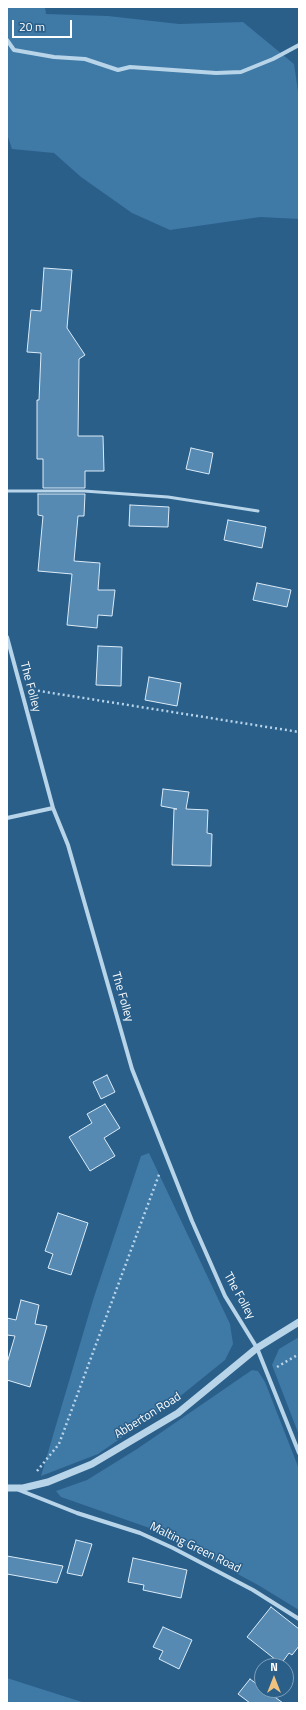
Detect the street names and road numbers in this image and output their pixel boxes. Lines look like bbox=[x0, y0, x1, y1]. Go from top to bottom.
street label: The Folley bbox=[16, 660, 44, 714]
street label: The Folley bbox=[108, 970, 136, 1024]
street label: The Folley bbox=[220, 1270, 258, 1322]
street label: Abberton Road bbox=[112, 1390, 184, 1442]
street label: Malting Green Road bbox=[147, 1520, 243, 1576]

